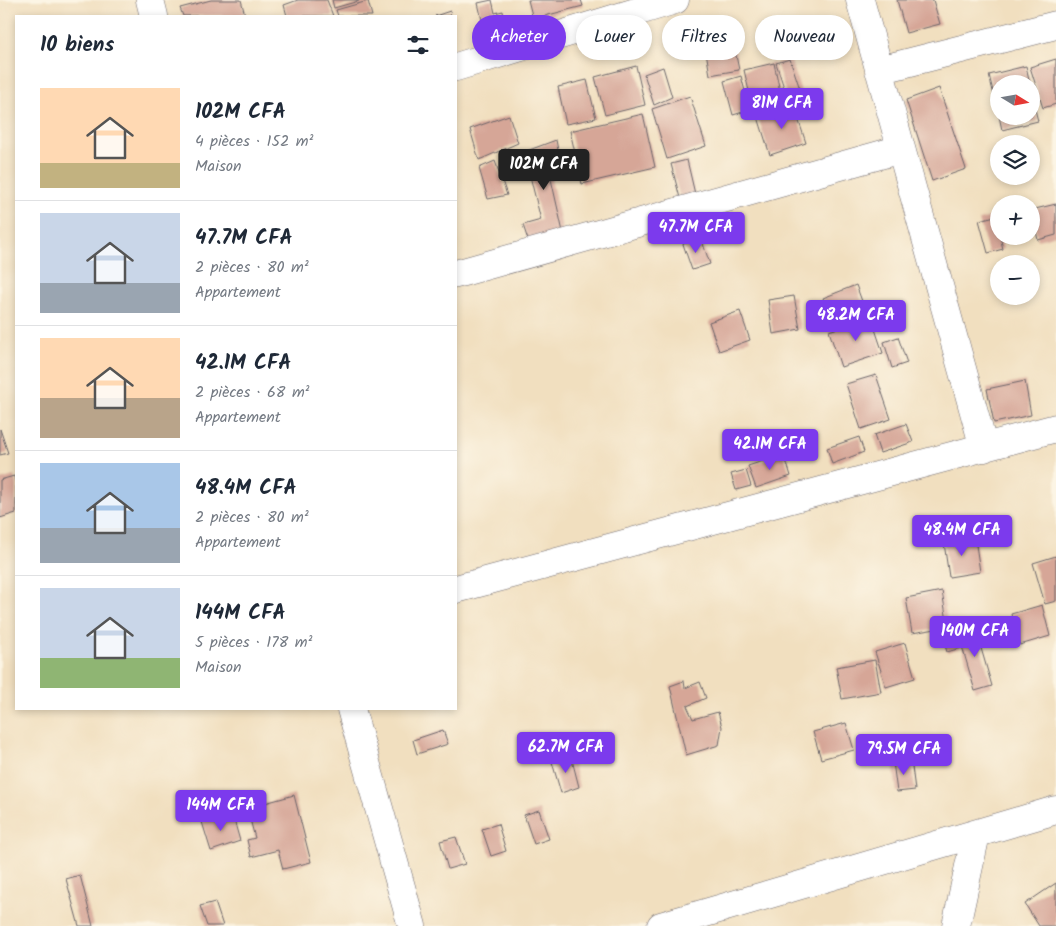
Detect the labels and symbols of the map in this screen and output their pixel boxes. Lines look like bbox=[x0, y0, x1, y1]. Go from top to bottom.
north arrow bbox=[990, 75, 1040, 125]
pin: 81M CFA bbox=[736, 88, 828, 130]
pin: 102M CFA bbox=[492, 148, 596, 191]
pin: 47.7M CFA bbox=[639, 212, 753, 254]
pin: 48.2M CFA bbox=[799, 300, 913, 342]
pin: 42.1M CFA bbox=[713, 428, 827, 471]
pin: 48.4M CFA bbox=[905, 514, 1019, 557]
pin: 140M CFA bbox=[923, 616, 1027, 658]
pin: 62.7M CFA bbox=[509, 732, 623, 774]
pin: 79.5M CFA bbox=[847, 734, 961, 776]
pin: 144M CFA bbox=[169, 790, 273, 832]

